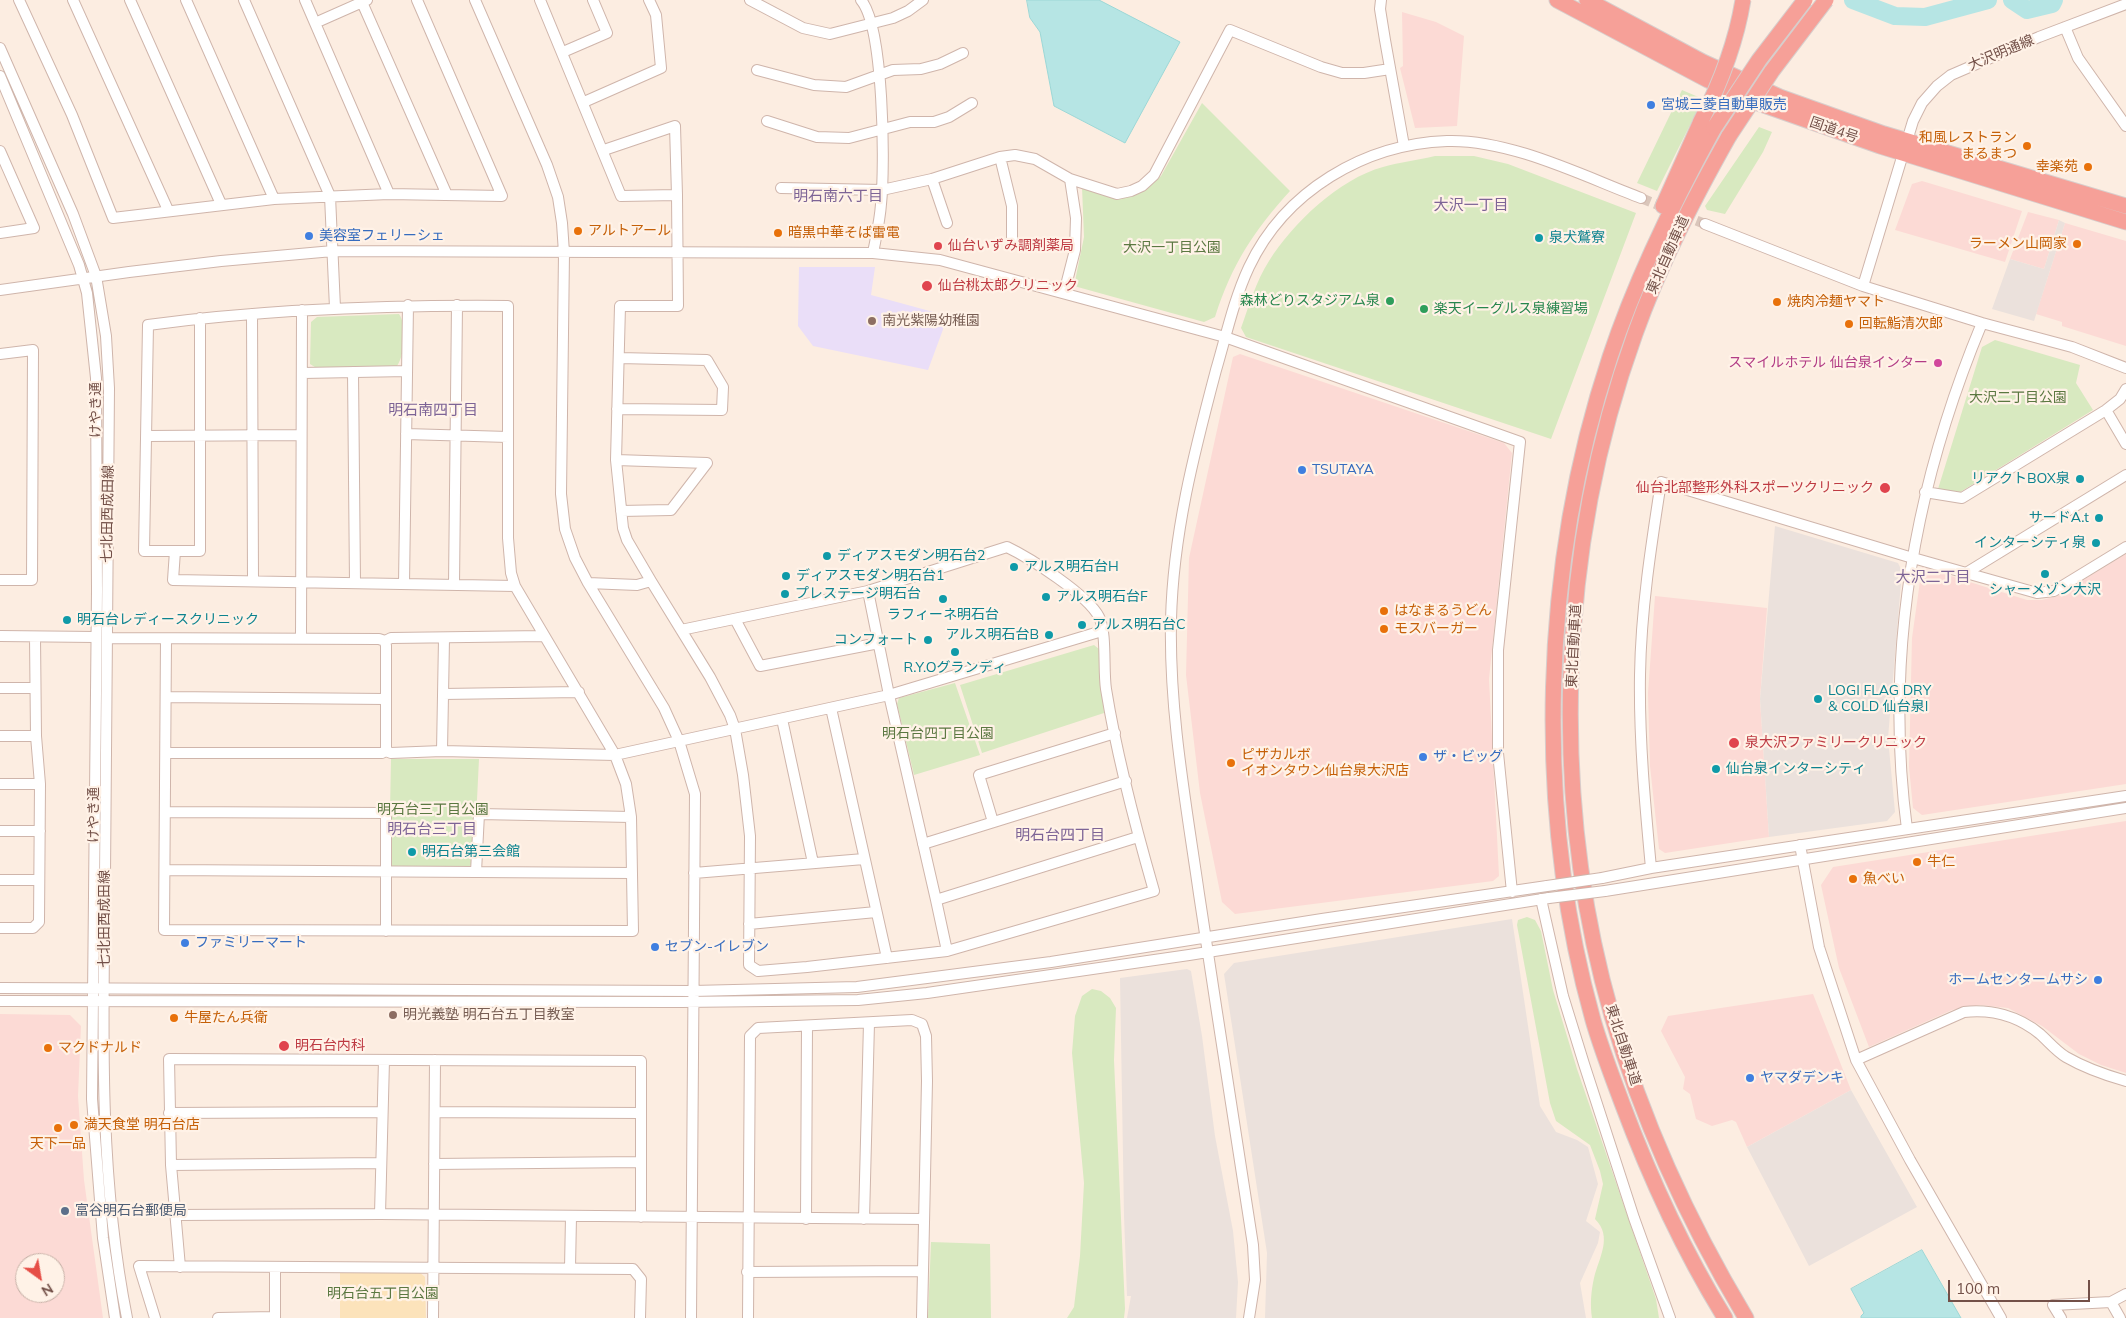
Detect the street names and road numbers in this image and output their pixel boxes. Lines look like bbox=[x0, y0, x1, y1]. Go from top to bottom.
street label: 大沢明通線 bbox=[1966, 32, 2036, 74]
street label: 国道4号 bbox=[1807, 114, 1861, 146]
street label: 東北自動車道 bbox=[1643, 213, 1693, 297]
street label: けやき通 bbox=[88, 382, 104, 438]
street label: 七北田西成田線 bbox=[99, 465, 117, 563]
street label: 東北自動車道 bbox=[1563, 604, 1585, 688]
street label: けやき通 bbox=[86, 787, 102, 843]
street label: 七北田西成田線 bbox=[97, 870, 113, 968]
street label: 東北自動車道 bbox=[1602, 1002, 1644, 1088]

